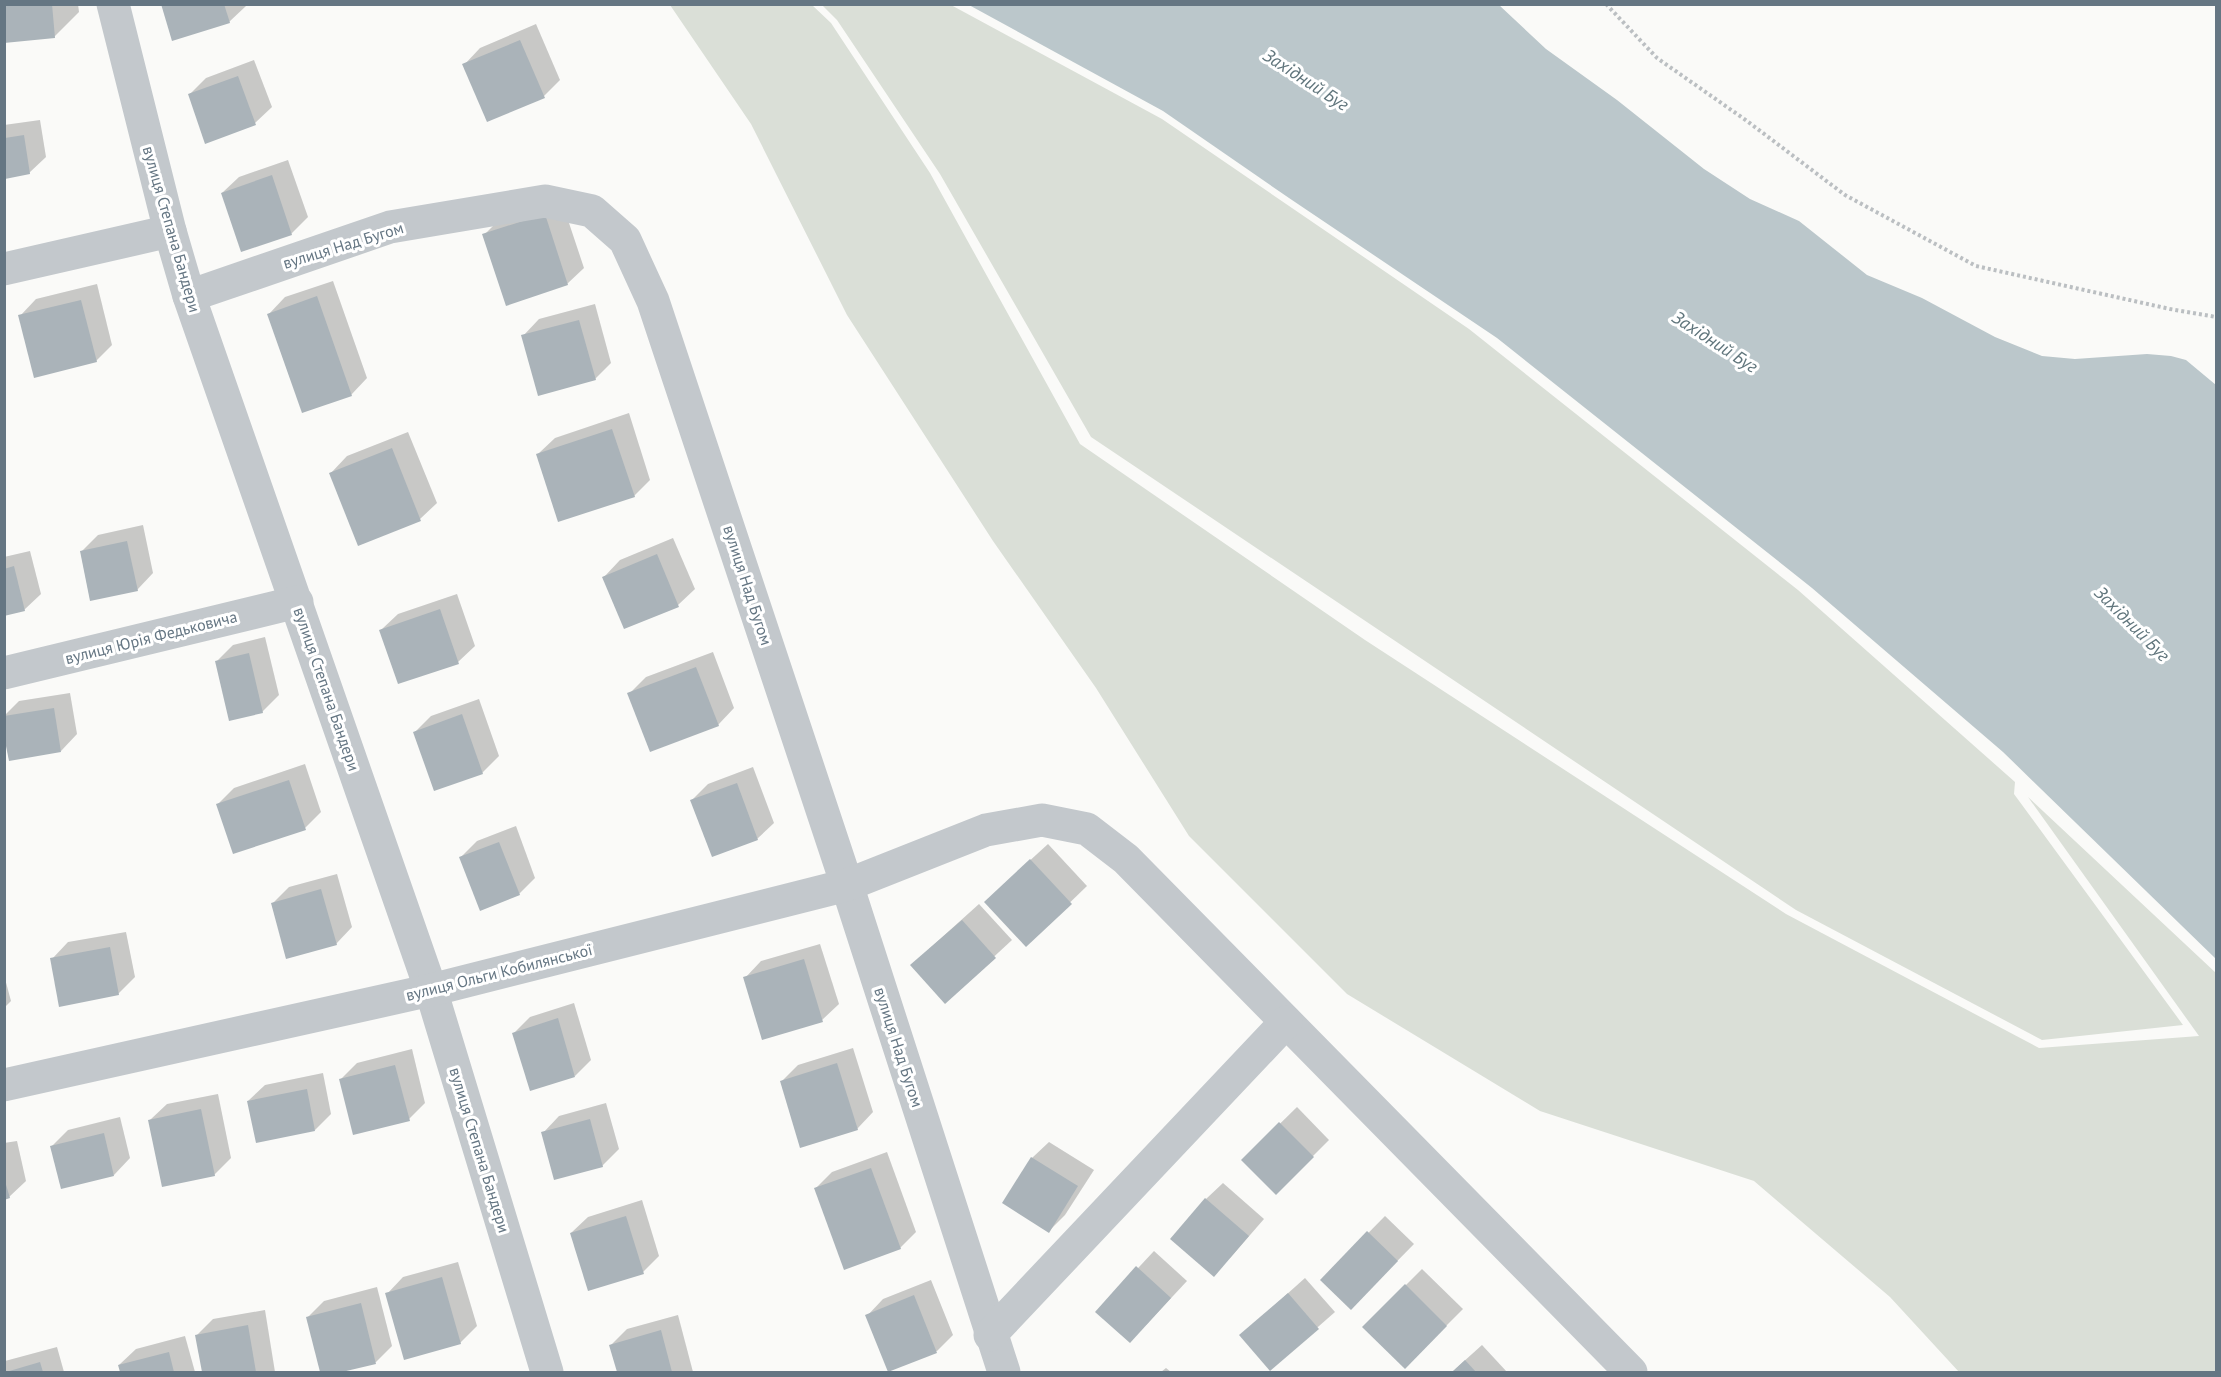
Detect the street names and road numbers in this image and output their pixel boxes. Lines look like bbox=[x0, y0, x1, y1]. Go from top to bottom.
street label: вулиця Степана Бандери bbox=[139, 144, 205, 314]
street label: вулиця Над Бугом bbox=[280, 217, 406, 273]
street label: вулиця Над Бугом bbox=[719, 522, 777, 648]
street label: вулиця Степана Бандери bbox=[290, 604, 364, 774]
street label: вулиця Юрія Федьковича bbox=[63, 606, 239, 668]
street label: вулиця Ольги Кобилянської bbox=[404, 939, 594, 1005]
street label: вулиця Над Бугом bbox=[870, 984, 928, 1110]
street label: вулиця Степана Бандери bbox=[445, 1065, 515, 1235]

